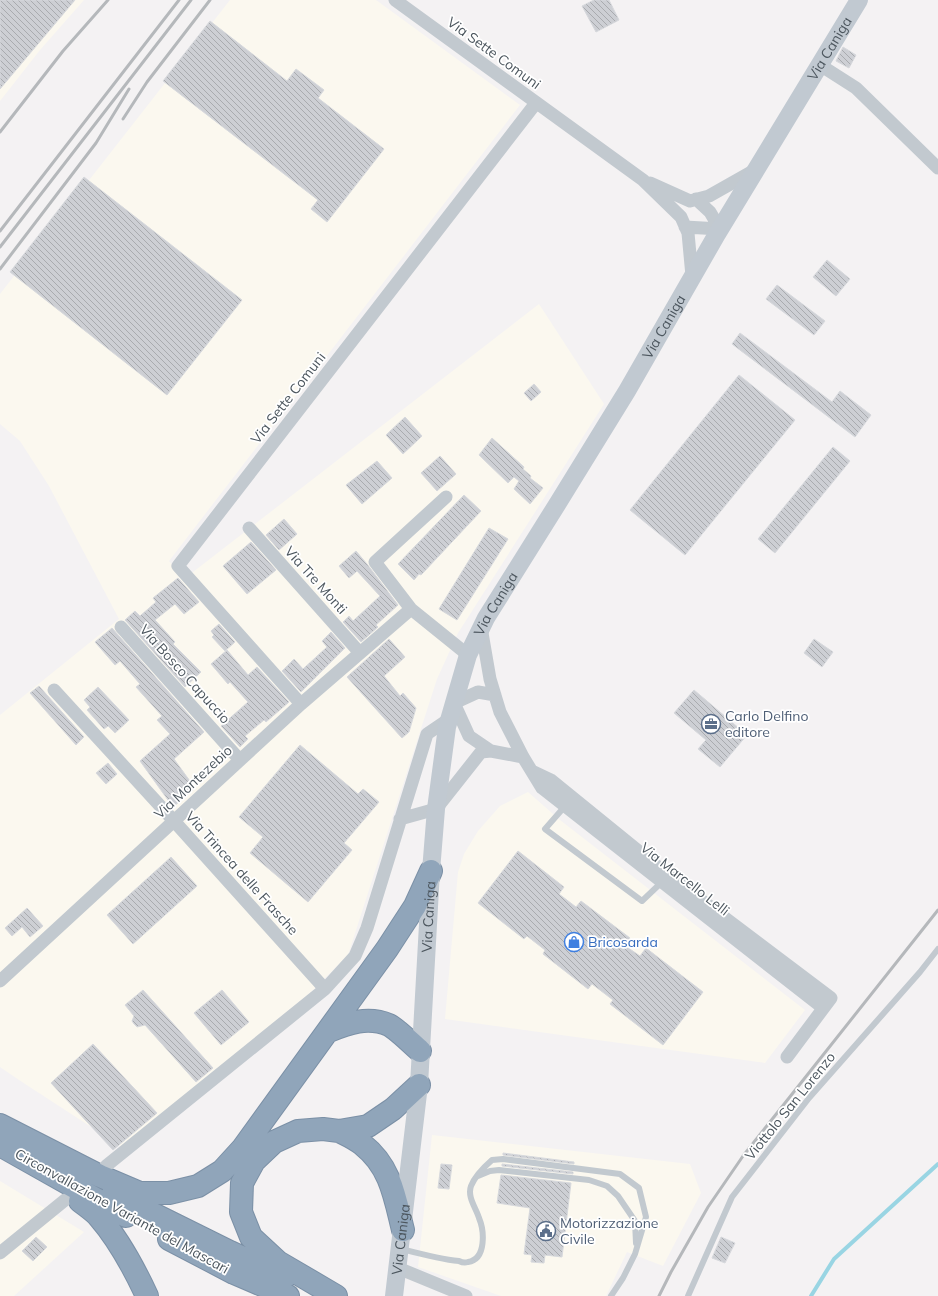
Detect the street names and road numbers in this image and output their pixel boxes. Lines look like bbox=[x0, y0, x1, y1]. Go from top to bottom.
street label: Via Sette Comuni bbox=[444, 13, 544, 93]
street label: Via Caniga bbox=[803, 13, 856, 84]
street label: Via Caniga bbox=[638, 291, 689, 362]
street label: Via Sette Comuni bbox=[247, 349, 329, 447]
street label: Via Tre Monti bbox=[281, 542, 351, 618]
street label: Via Caniga bbox=[470, 568, 522, 639]
street label: Via Bosco Capuccio bbox=[136, 621, 234, 727]
street label: Via Montezebio bbox=[150, 741, 236, 823]
street label: Via Trincea delle Frasche bbox=[182, 807, 302, 939]
street label: Via Marcello Lelli bbox=[637, 839, 733, 919]
street label: Via Caniga bbox=[417, 881, 439, 953]
street label: Viottolo San Lorenzo bbox=[741, 1048, 839, 1164]
street label: Circonvallazione Variante del Mascari bbox=[12, 1144, 232, 1278]
street label: Via Caniga bbox=[388, 1203, 414, 1276]

